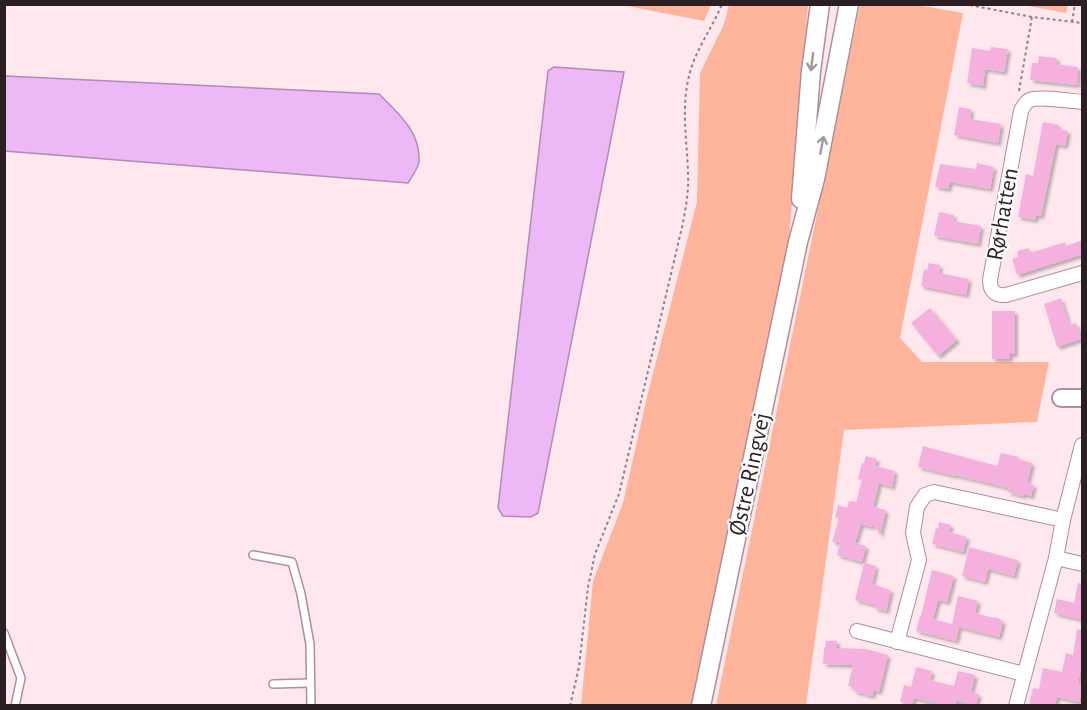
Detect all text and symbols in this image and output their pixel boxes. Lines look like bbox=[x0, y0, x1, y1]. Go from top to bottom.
one-way arrow bbox=[807, 52, 818, 72]
one-way arrow bbox=[817, 136, 828, 155]
street label: Rørhatten bbox=[983, 166, 1023, 262]
street label: Østre Ringvej bbox=[725, 411, 775, 538]

